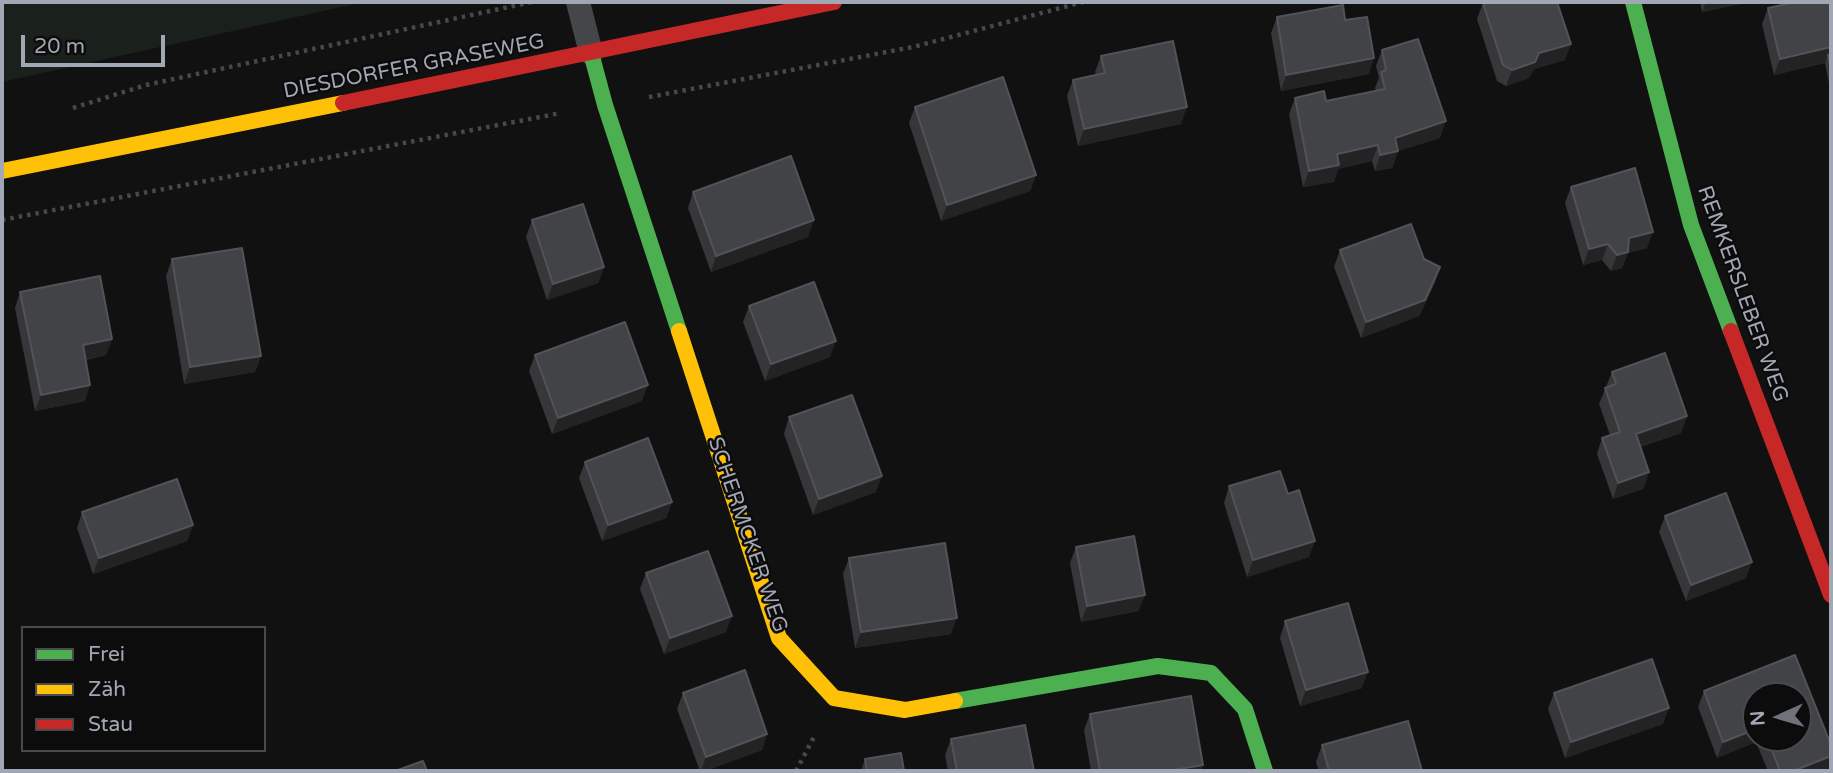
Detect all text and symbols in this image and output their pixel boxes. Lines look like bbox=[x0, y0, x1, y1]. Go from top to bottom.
scale bar bbox=[24, 21, 168, 65]
street label: DIESDORFER GRASEWEG bbox=[281, 29, 547, 105]
text: 20 m bbox=[34, 34, 85, 59]
street label: REMKERSLEBER WEG bbox=[1691, 182, 1793, 406]
street label: SCHERMCKER WEG bbox=[702, 434, 792, 636]
legend bbox=[21, 626, 266, 752]
text: Frei bbox=[88, 642, 125, 667]
text: Zäh bbox=[88, 677, 126, 702]
north arrow bbox=[1742, 682, 1812, 752]
text: N bbox=[1747, 710, 1770, 727]
text: Stau bbox=[88, 712, 133, 737]

